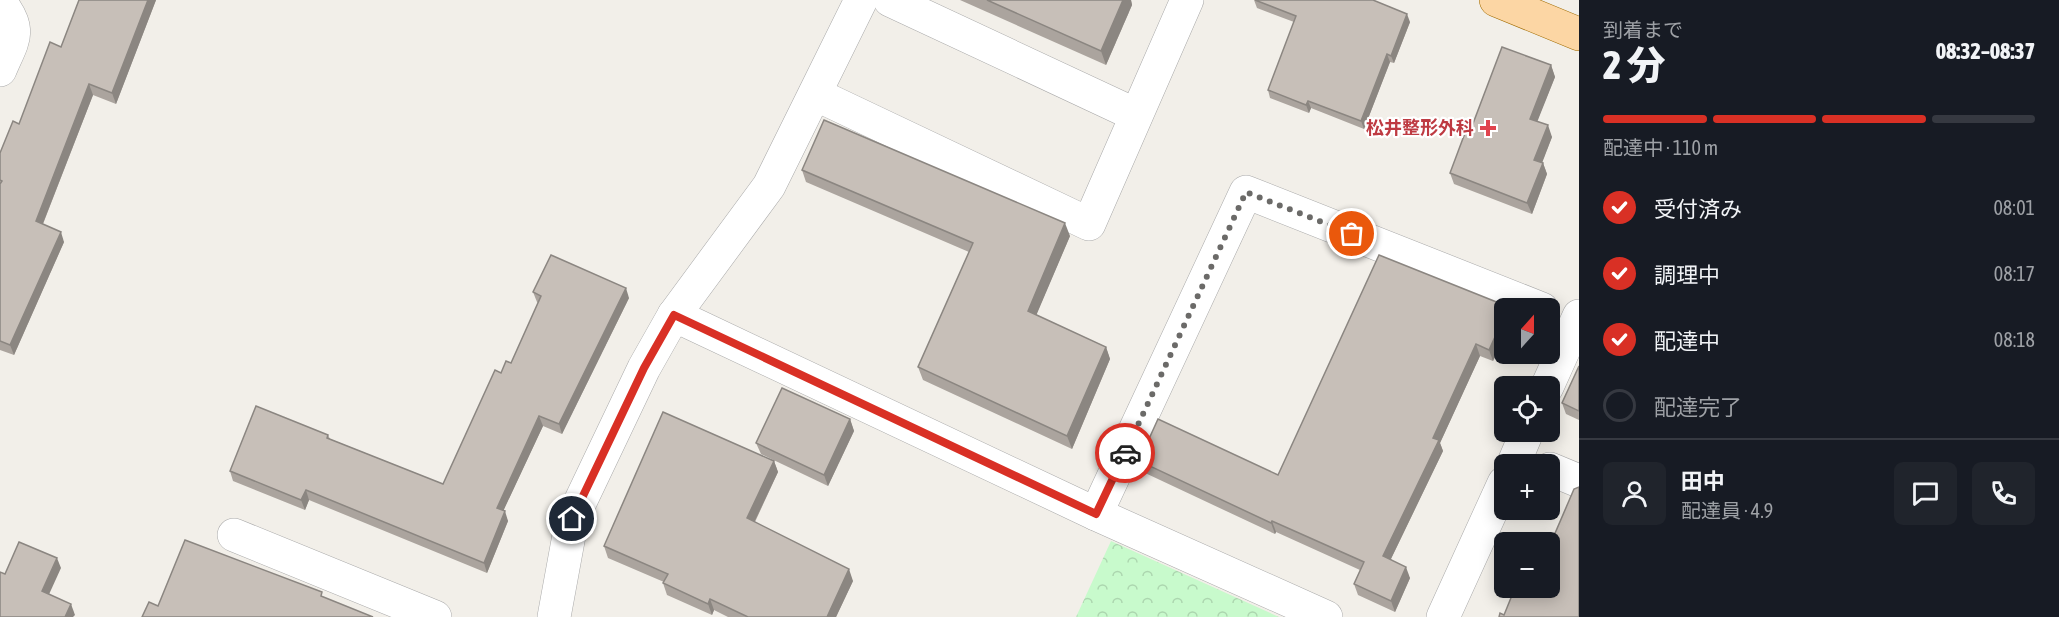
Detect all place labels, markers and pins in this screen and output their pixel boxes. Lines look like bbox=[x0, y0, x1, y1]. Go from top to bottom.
place label: 松井整形外科 bbox=[1366, 117, 1474, 138]
marker: 松井整形外科 bbox=[1479, 119, 1497, 137]
pin bbox=[1326, 208, 1377, 259]
pin bbox=[546, 493, 597, 544]

